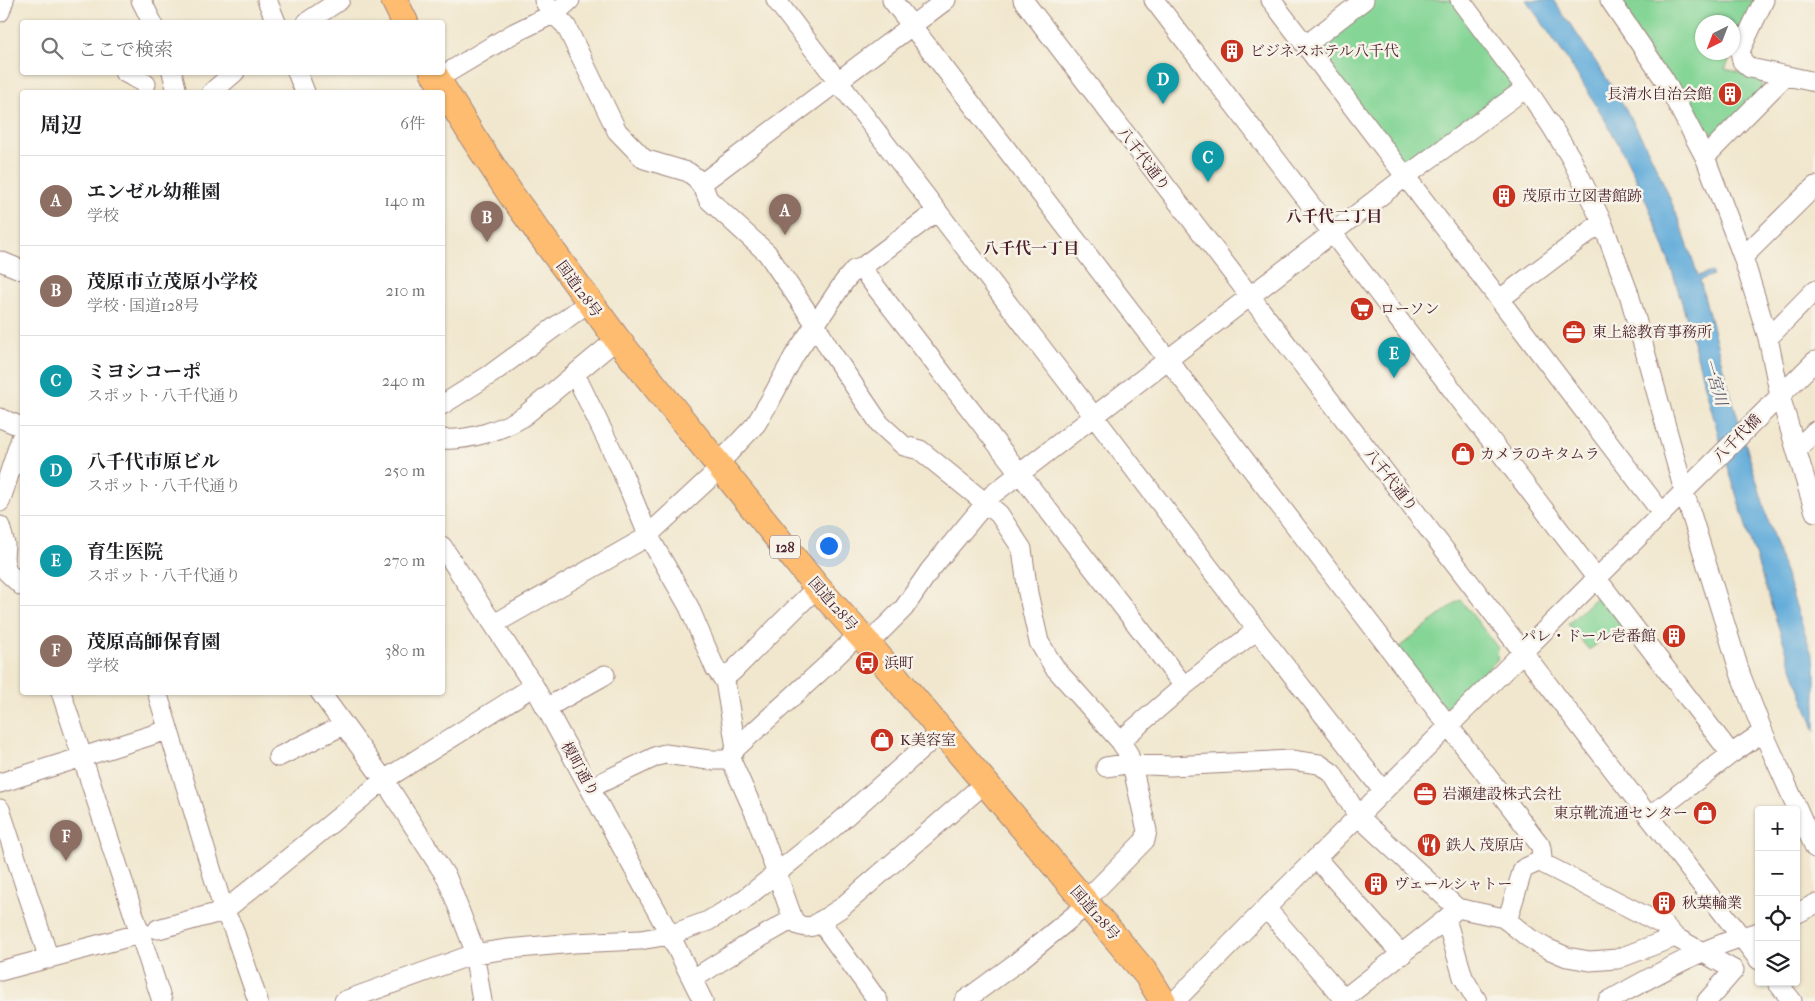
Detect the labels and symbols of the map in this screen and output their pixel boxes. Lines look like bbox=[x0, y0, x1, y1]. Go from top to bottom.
north arrow bbox=[1695, 15, 1740, 60]
building icon: ビジネスホテル八千代 bbox=[1219, 38, 1245, 64]
place label: ビジネスホテル八千代 bbox=[1250, 42, 1399, 60]
pin: D bbox=[1147, 63, 1179, 104]
building icon: 長清水自治会館 bbox=[1717, 81, 1743, 107]
place label: 長清水自治会館 bbox=[1607, 85, 1712, 103]
street label: 八千代通り bbox=[1114, 124, 1174, 194]
pin: C bbox=[1192, 141, 1224, 182]
building icon: 茂原市立図書館跡 bbox=[1491, 183, 1517, 209]
place label: 茂原市立図書館跡 bbox=[1522, 187, 1642, 205]
pin: A bbox=[769, 194, 801, 235]
pin: B bbox=[471, 201, 503, 242]
district label: 八千代二丁目 bbox=[1286, 207, 1382, 226]
district label: 八千代一丁目 bbox=[983, 239, 1079, 258]
street label: 国道128号 bbox=[552, 257, 606, 321]
supermarket icon: ローソン bbox=[1349, 296, 1375, 322]
place label: ローソン bbox=[1380, 300, 1439, 318]
office icon: 東上総教育事務所 bbox=[1561, 319, 1587, 345]
place label: 東上総教育事務所 bbox=[1592, 323, 1712, 341]
pin: E bbox=[1378, 337, 1410, 378]
water label: 一宮川 bbox=[1700, 356, 1732, 410]
street label: 八千代橋 bbox=[1709, 410, 1765, 466]
shop icon: カメラのキタムラ bbox=[1450, 441, 1476, 467]
street label: 八千代通り bbox=[1361, 445, 1421, 515]
place label: カメラのキタムラ bbox=[1480, 445, 1600, 463]
your location bbox=[816, 533, 842, 559]
road number: 128 bbox=[770, 536, 800, 558]
street label: 国道128号 bbox=[805, 573, 861, 635]
building icon: パレ・ドール壱番館 bbox=[1661, 623, 1687, 649]
place label: パレ・ドール壱番館 bbox=[1521, 627, 1656, 645]
bus stop icon: 浜町 bbox=[854, 650, 880, 676]
place label: 浜町 bbox=[884, 654, 914, 672]
shop icon: K美容室 bbox=[869, 727, 895, 753]
place label: K美容室 bbox=[900, 731, 956, 749]
street label: 榎町通り bbox=[558, 738, 602, 800]
office icon: 岩瀬建設株式会社 bbox=[1412, 781, 1438, 807]
place label: 岩瀬建設株式会社 bbox=[1442, 785, 1562, 803]
shop icon: 東京靴流通センター bbox=[1692, 800, 1718, 826]
place label: 東京靴流通センター bbox=[1554, 804, 1688, 822]
pin: F bbox=[50, 820, 82, 861]
restaurant icon: 鉄人 茂原店 bbox=[1416, 832, 1442, 858]
place label: 鉄人 茂原店 bbox=[1446, 836, 1524, 854]
building icon: ヴェールシャトー bbox=[1363, 871, 1389, 897]
place label: ヴェールシャトー bbox=[1394, 875, 1512, 893]
street label: 国道128号 bbox=[1067, 882, 1123, 944]
building icon: 秋葉輪業 bbox=[1651, 890, 1677, 916]
place label: 秋葉輪業 bbox=[1682, 894, 1742, 912]

